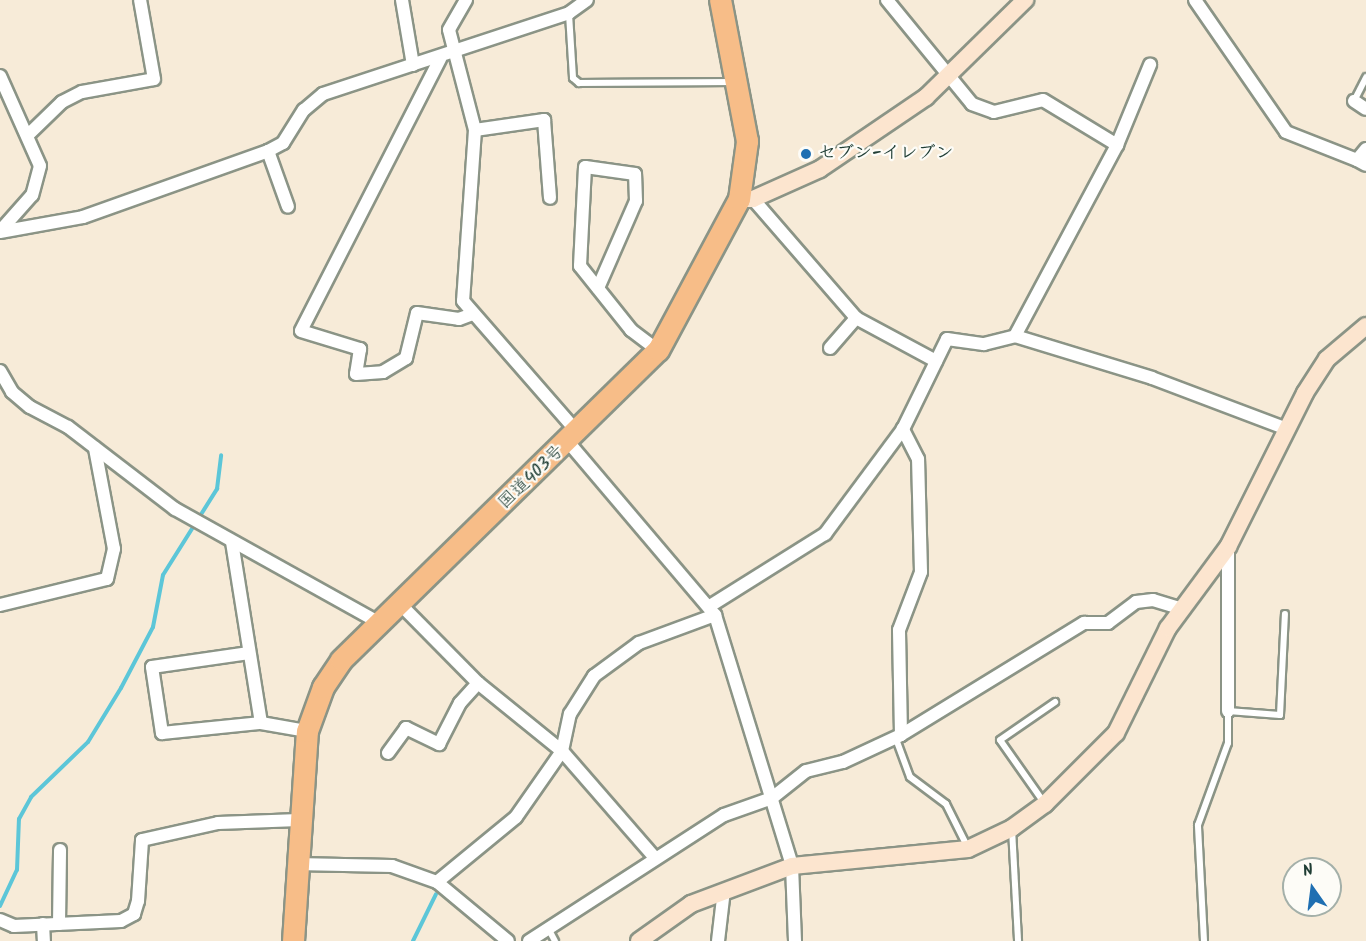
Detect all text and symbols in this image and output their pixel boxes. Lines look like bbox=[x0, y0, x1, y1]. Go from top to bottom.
place label: セブン-イレブン bbox=[818, 143, 954, 165]
marker: セブン-イレブン bbox=[799, 147, 813, 161]
street label: 国道403号 bbox=[495, 441, 569, 515]
north arrow bbox=[1282, 857, 1342, 917]
text: N bbox=[1300, 858, 1316, 884]

